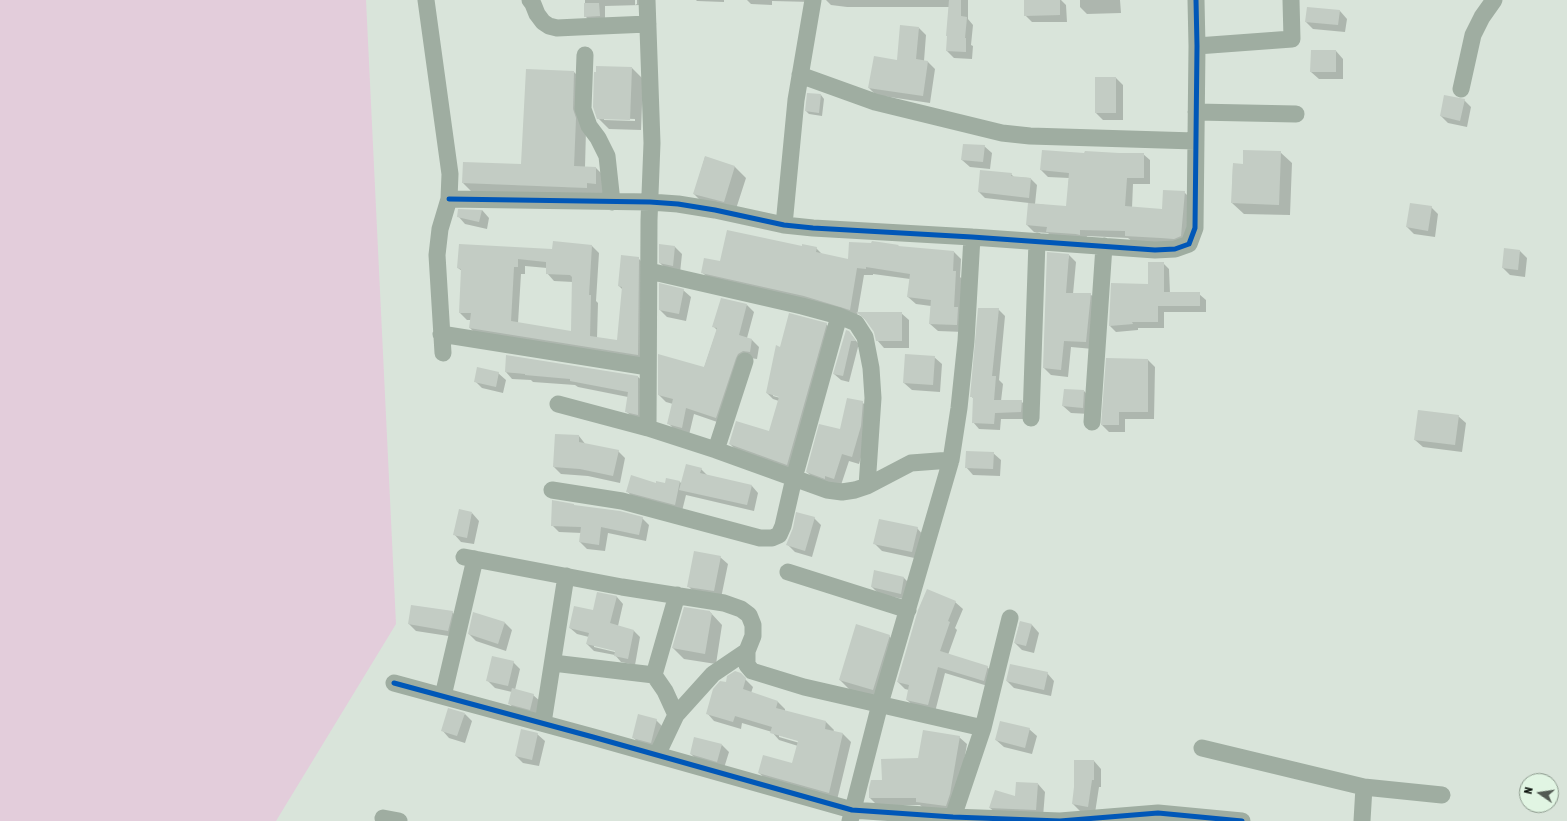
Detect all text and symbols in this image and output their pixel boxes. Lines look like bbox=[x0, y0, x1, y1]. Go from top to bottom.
north arrow bbox=[1519, 773, 1559, 813]
text: N bbox=[1522, 786, 1535, 795]

